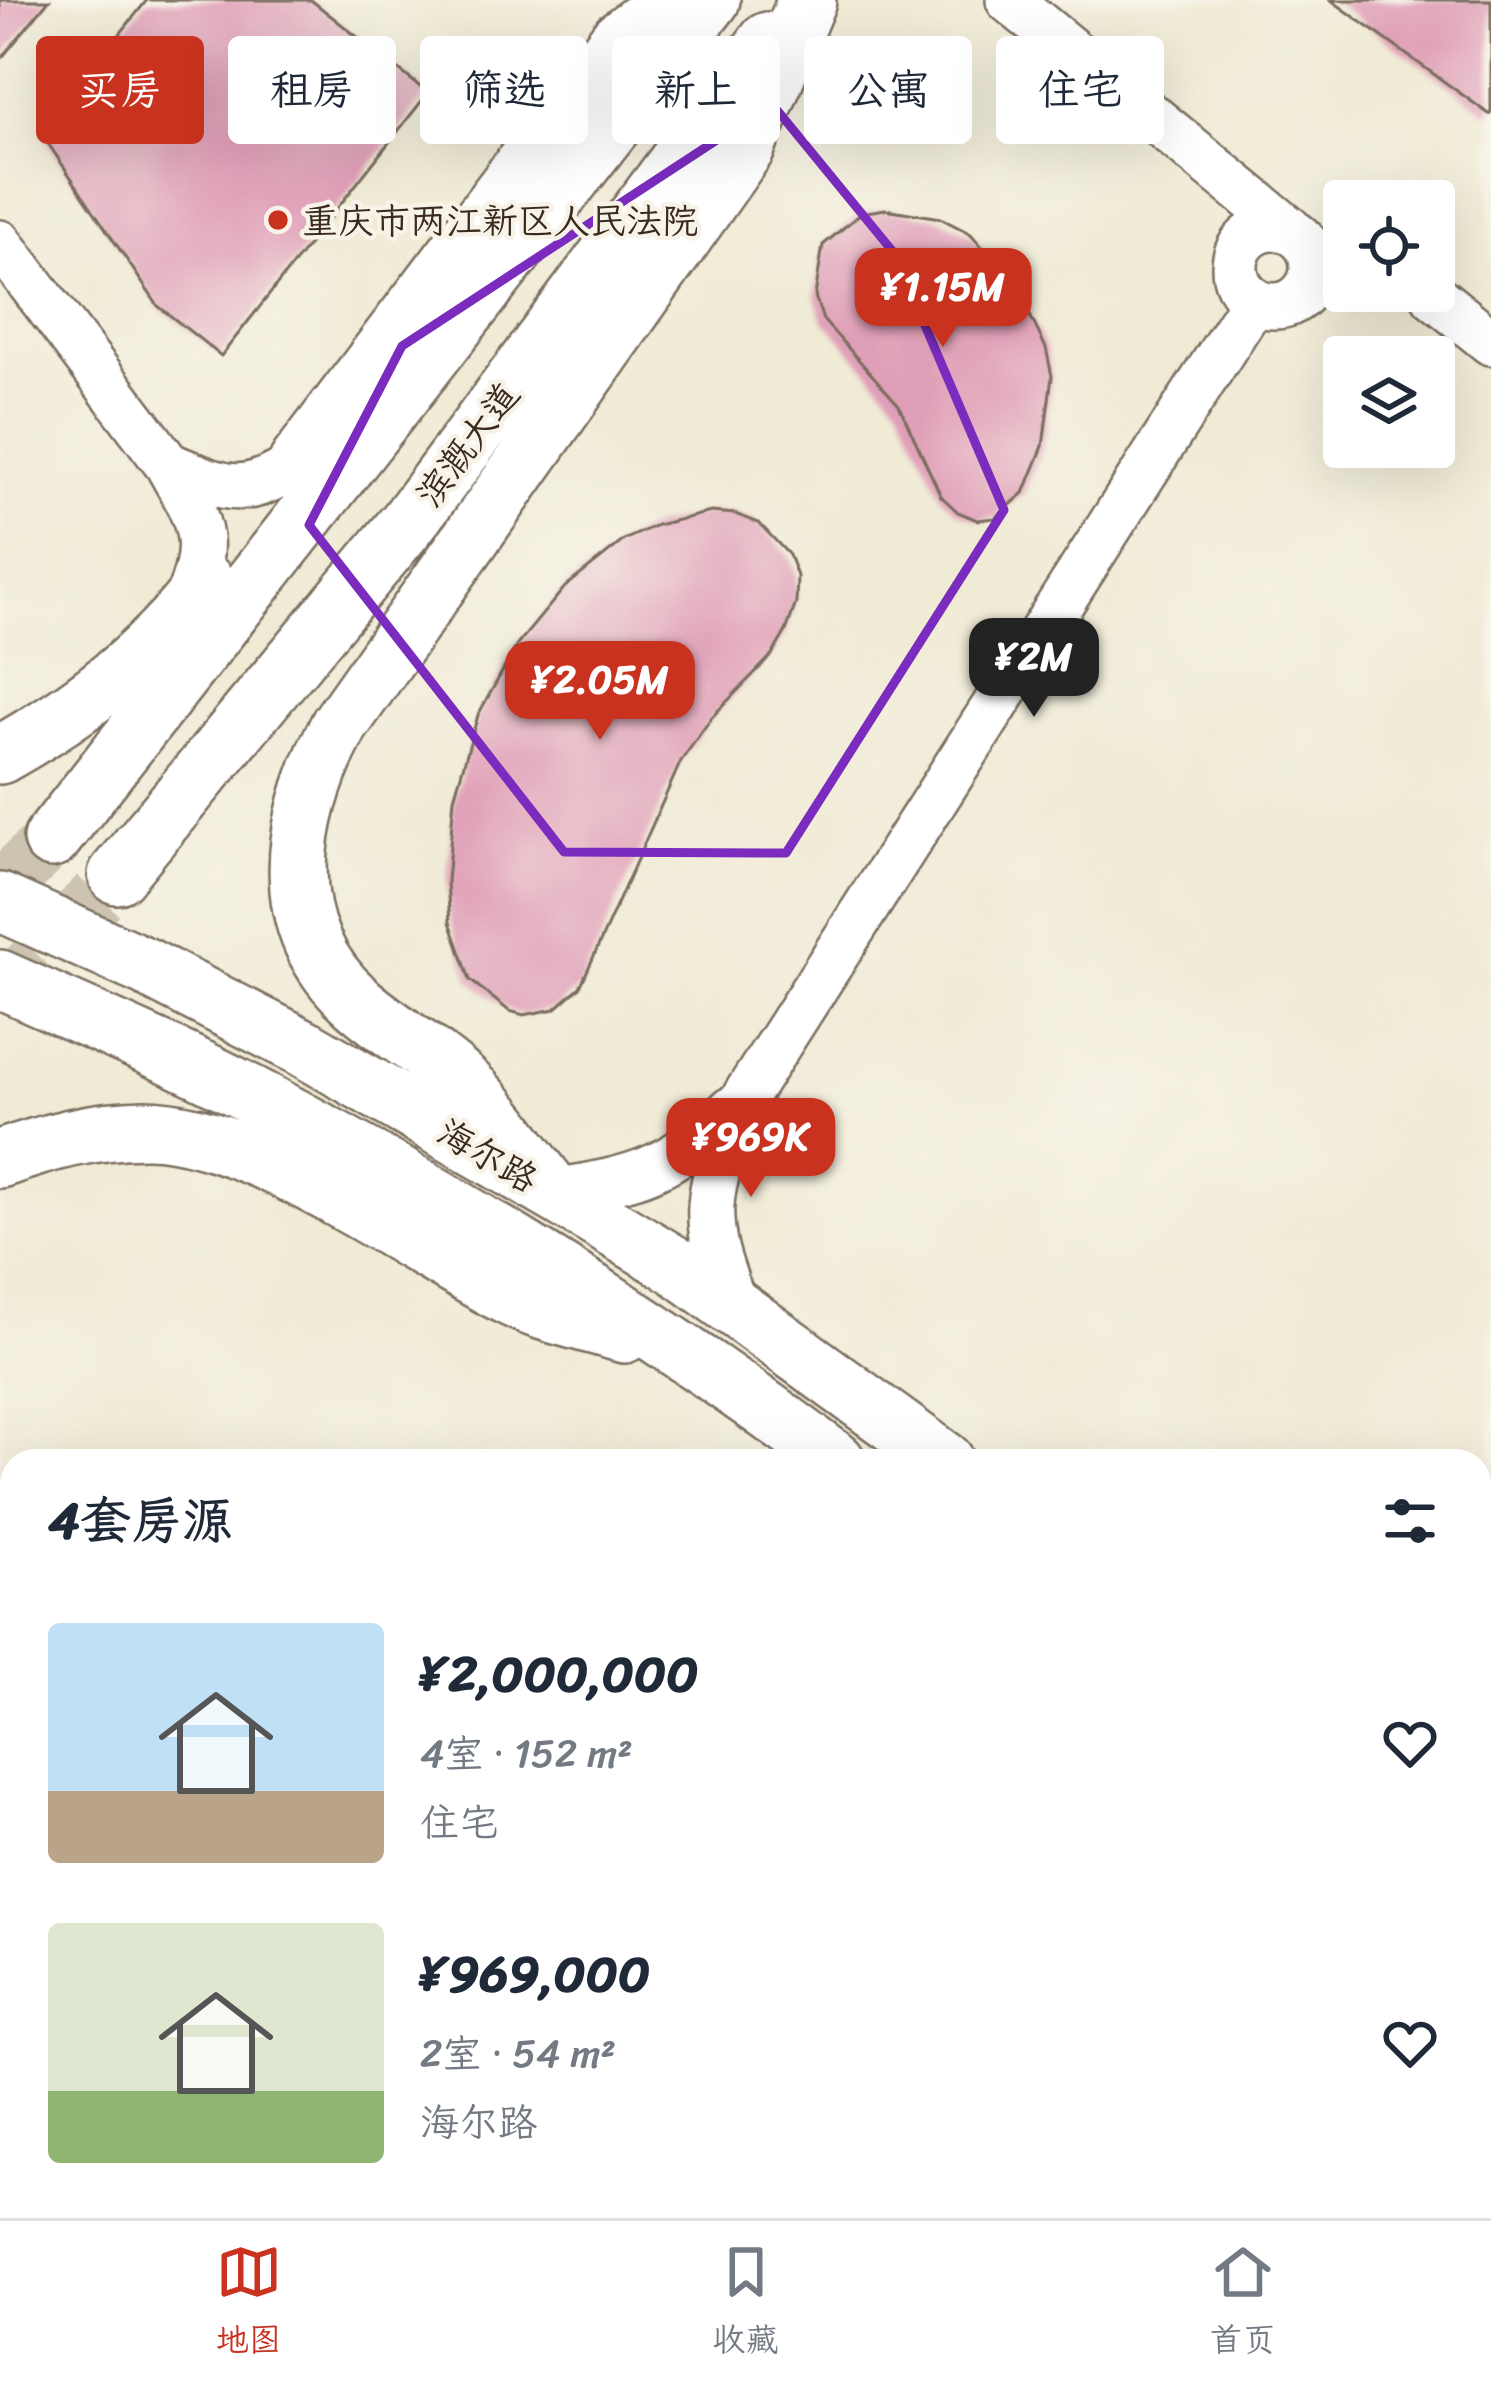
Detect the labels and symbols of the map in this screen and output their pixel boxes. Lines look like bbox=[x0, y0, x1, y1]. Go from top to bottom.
place label: 重庆市两江新区人民法院 bbox=[302, 189, 698, 253]
marker: 重庆市两江新区人民法院 bbox=[265, 207, 291, 233]
pin: ¥1.15M bbox=[845, 248, 1041, 350]
street label: 滨溉大道 bbox=[399, 368, 537, 521]
pin: ¥2M bbox=[976, 618, 1092, 720]
pin: ¥2.05M bbox=[502, 641, 698, 743]
pin: ¥969K bbox=[667, 1098, 835, 1200]
street label: 海尔路 bbox=[425, 1101, 550, 1211]

